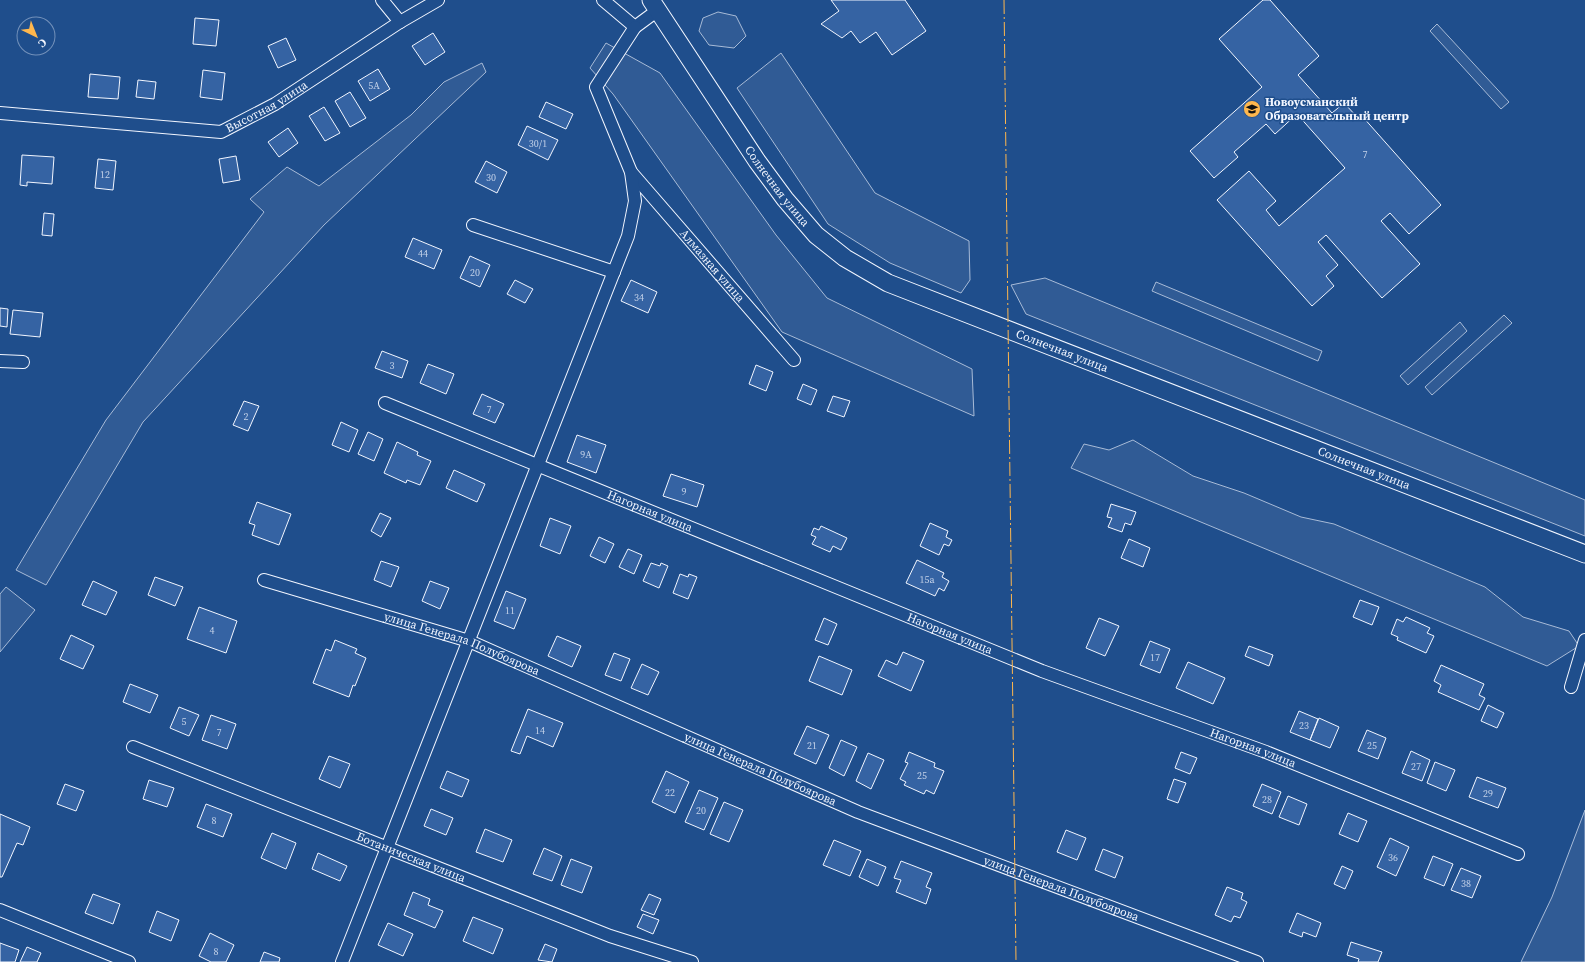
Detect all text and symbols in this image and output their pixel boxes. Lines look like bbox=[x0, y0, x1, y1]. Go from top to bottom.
north arrow bbox=[16, 16, 56, 56]
text: С bbox=[35, 35, 50, 51]
street label: Высотная улица bbox=[223, 76, 311, 136]
house number: 5А bbox=[368, 79, 380, 92]
place label: Новоусманский Образовательный центр bbox=[1265, 94, 1409, 124]
school or university icon: Новоусманский Образовательный центр bbox=[1242, 99, 1262, 119]
house number: 30/1 bbox=[529, 137, 547, 150]
street label: Солнечная улица bbox=[741, 143, 814, 231]
house number: 7 bbox=[1363, 148, 1368, 161]
house number: 12 bbox=[100, 168, 110, 181]
house number: 30 bbox=[486, 171, 496, 184]
street label: Алмазная улица bbox=[676, 226, 749, 306]
house number: 44 bbox=[418, 247, 428, 260]
house number: 20 bbox=[470, 266, 480, 279]
house number: 34 bbox=[634, 291, 644, 304]
street label: Солнечная улица bbox=[1014, 326, 1111, 376]
house number: 3 bbox=[390, 359, 395, 372]
house number: 7 bbox=[487, 403, 492, 416]
house number: 2 bbox=[244, 410, 249, 423]
street label: Солнечная улица bbox=[1316, 443, 1413, 494]
house number: 9А bbox=[580, 448, 592, 461]
house number: 9 bbox=[682, 485, 687, 498]
street label: Нагорная улица bbox=[605, 486, 696, 536]
house number: 15а bbox=[919, 573, 935, 586]
house number: 11 bbox=[505, 604, 515, 617]
street label: улица Генерала Полубоярова bbox=[382, 608, 543, 679]
street label: Нагорная улица bbox=[905, 609, 996, 658]
house number: 4 bbox=[210, 624, 215, 637]
house number: 17 bbox=[1150, 651, 1160, 664]
house number: 5 bbox=[182, 715, 187, 728]
house number: 23 bbox=[1299, 719, 1309, 732]
house number: 14 bbox=[535, 724, 545, 737]
street label: Нагорная улица bbox=[1208, 724, 1299, 772]
house number: 7 bbox=[217, 726, 222, 739]
street label: улица Генерала Полубоярова bbox=[682, 729, 840, 810]
house number: 21 bbox=[807, 739, 817, 752]
house number: 25 bbox=[1367, 739, 1377, 752]
house number: 27 bbox=[1411, 760, 1421, 773]
house number: 25 bbox=[917, 769, 927, 782]
house number: 22 bbox=[665, 786, 675, 799]
house number: 29 bbox=[1483, 787, 1493, 800]
house number: 28 bbox=[1262, 793, 1272, 806]
house number: 20 bbox=[696, 804, 706, 817]
house number: 8 bbox=[212, 814, 217, 827]
street label: Ботаническая улица bbox=[354, 828, 469, 886]
house number: 36 bbox=[1388, 851, 1398, 864]
street label: улица Генерала Полубоярова bbox=[981, 852, 1142, 925]
house number: 38 bbox=[1461, 877, 1471, 890]
house number: 8 bbox=[214, 945, 219, 958]

